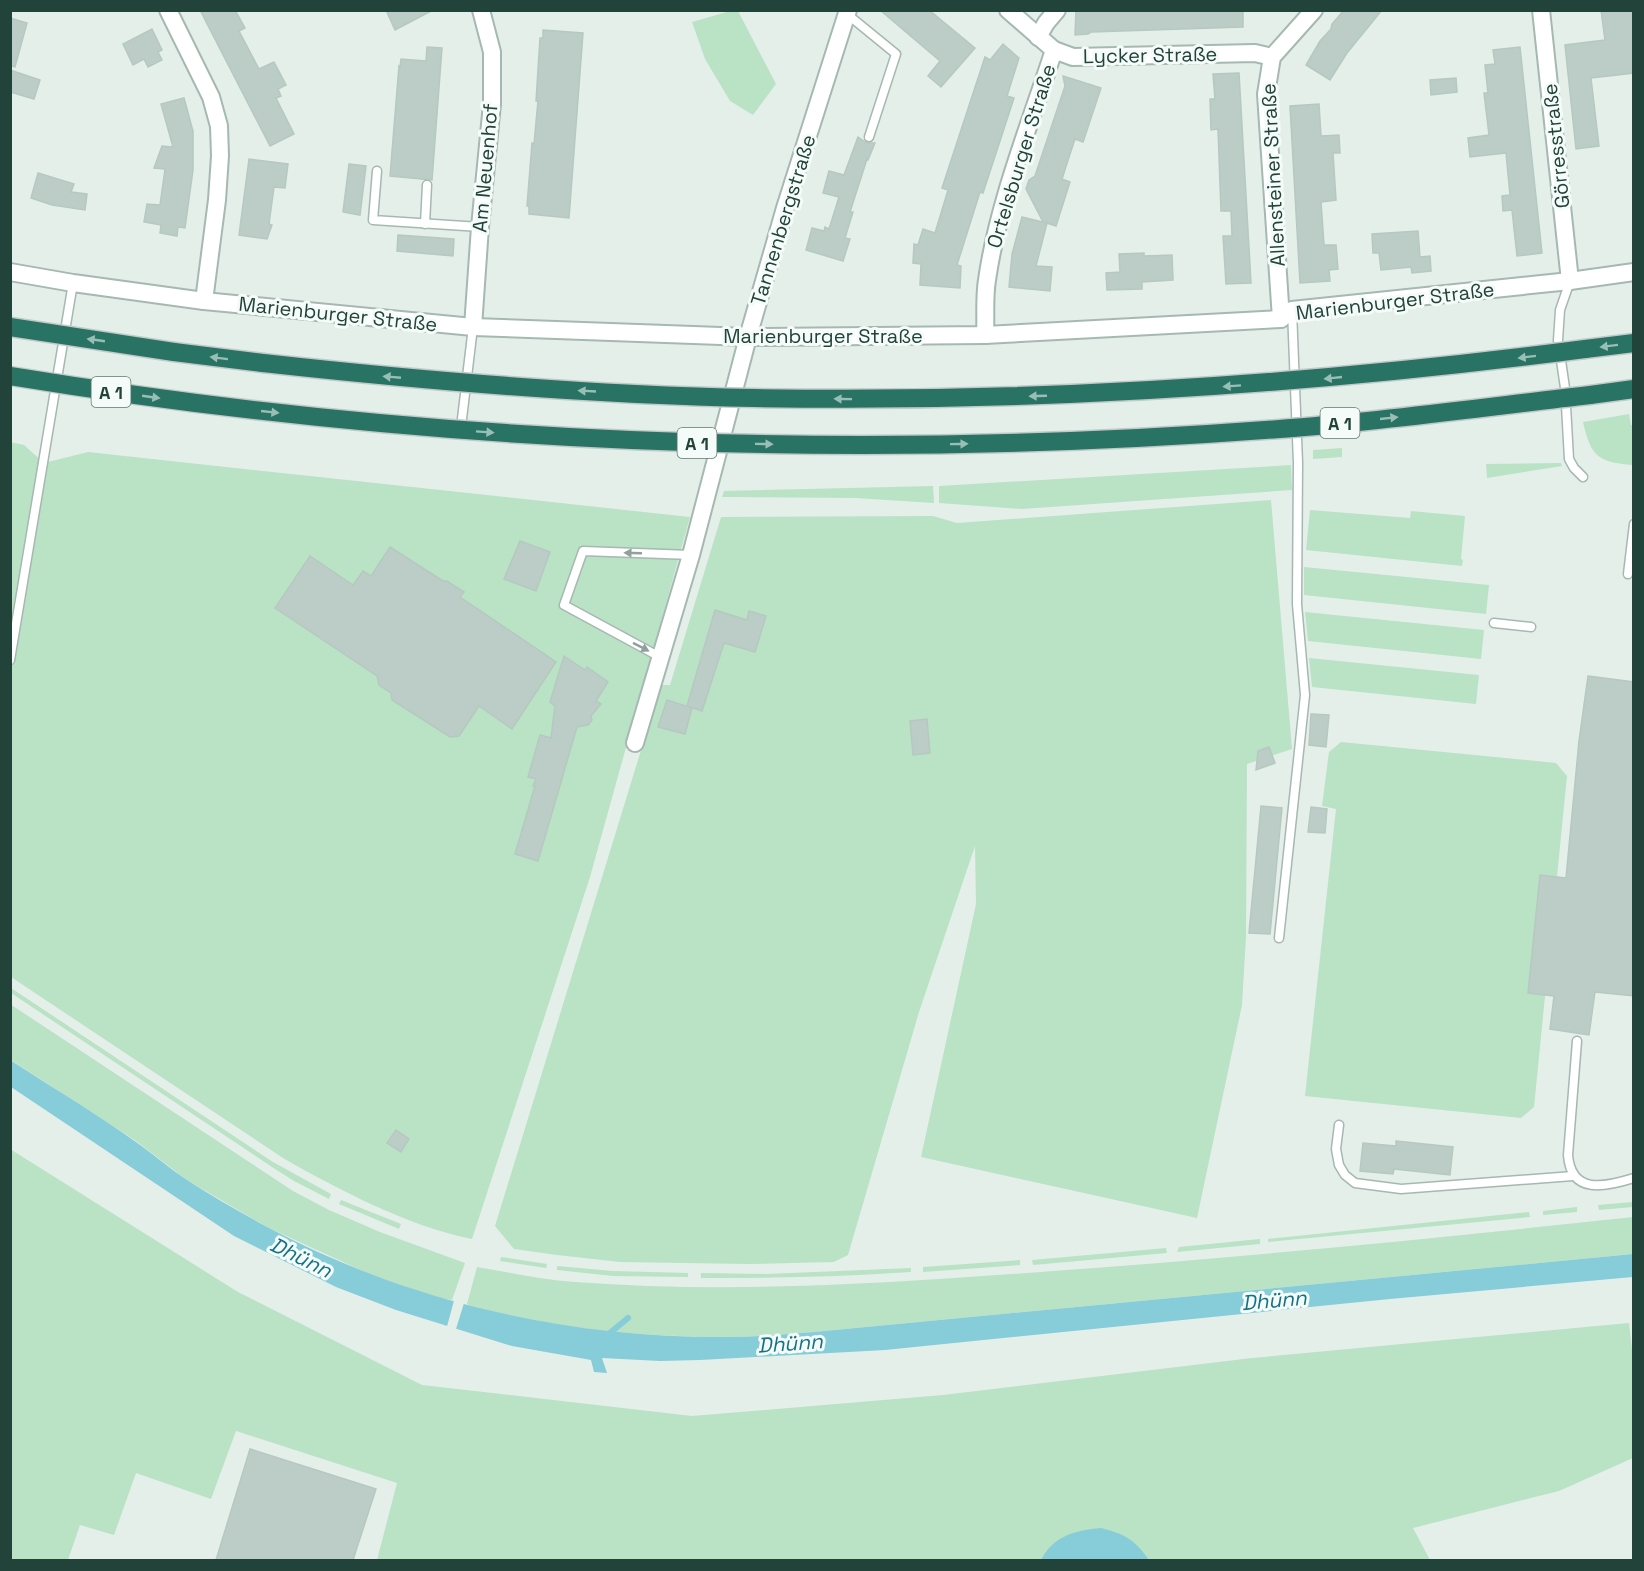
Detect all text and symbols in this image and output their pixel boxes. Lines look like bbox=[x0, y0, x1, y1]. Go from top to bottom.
street label: Lycker Straße bbox=[1083, 41, 1217, 69]
street label: Ortelsburger Straße bbox=[981, 61, 1061, 251]
street label: Görresstraße bbox=[1537, 82, 1575, 210]
street label: Allensteiner Straße bbox=[1255, 83, 1291, 267]
street label: Am Neuenhof bbox=[466, 102, 504, 234]
street label: Tannenbergstraße bbox=[745, 131, 821, 309]
street label: Marienburger Straße bbox=[1294, 276, 1496, 326]
street label: Marienburger Straße bbox=[237, 291, 439, 337]
street label: Marienburger Straße bbox=[723, 323, 923, 349]
one-way arrow bbox=[86, 336, 105, 345]
one-way arrow bbox=[1600, 341, 1619, 351]
one-way arrow bbox=[1517, 352, 1536, 361]
one-way arrow bbox=[209, 353, 228, 363]
one-way arrow bbox=[383, 372, 402, 382]
one-way arrow bbox=[1323, 373, 1342, 383]
road number: A 1 bbox=[92, 377, 130, 407]
one-way arrow bbox=[1223, 381, 1242, 391]
one-way arrow bbox=[577, 387, 596, 396]
one-way arrow bbox=[1028, 391, 1047, 401]
one-way arrow bbox=[142, 393, 161, 402]
one-way arrow bbox=[833, 394, 852, 404]
one-way arrow bbox=[261, 407, 280, 417]
road number: A 1 bbox=[1320, 408, 1360, 438]
one-way arrow bbox=[1379, 413, 1398, 423]
one-way arrow bbox=[476, 427, 495, 437]
road number: A 1 bbox=[678, 428, 716, 458]
one-way arrow bbox=[754, 439, 773, 449]
one-way arrow bbox=[949, 439, 968, 449]
one-way arrow bbox=[623, 548, 642, 558]
one-way arrow bbox=[632, 642, 649, 652]
water label: Dhünn bbox=[266, 1231, 337, 1284]
water label: Dhünn bbox=[1240, 1284, 1309, 1316]
water label: Dhünn bbox=[757, 1327, 825, 1359]

